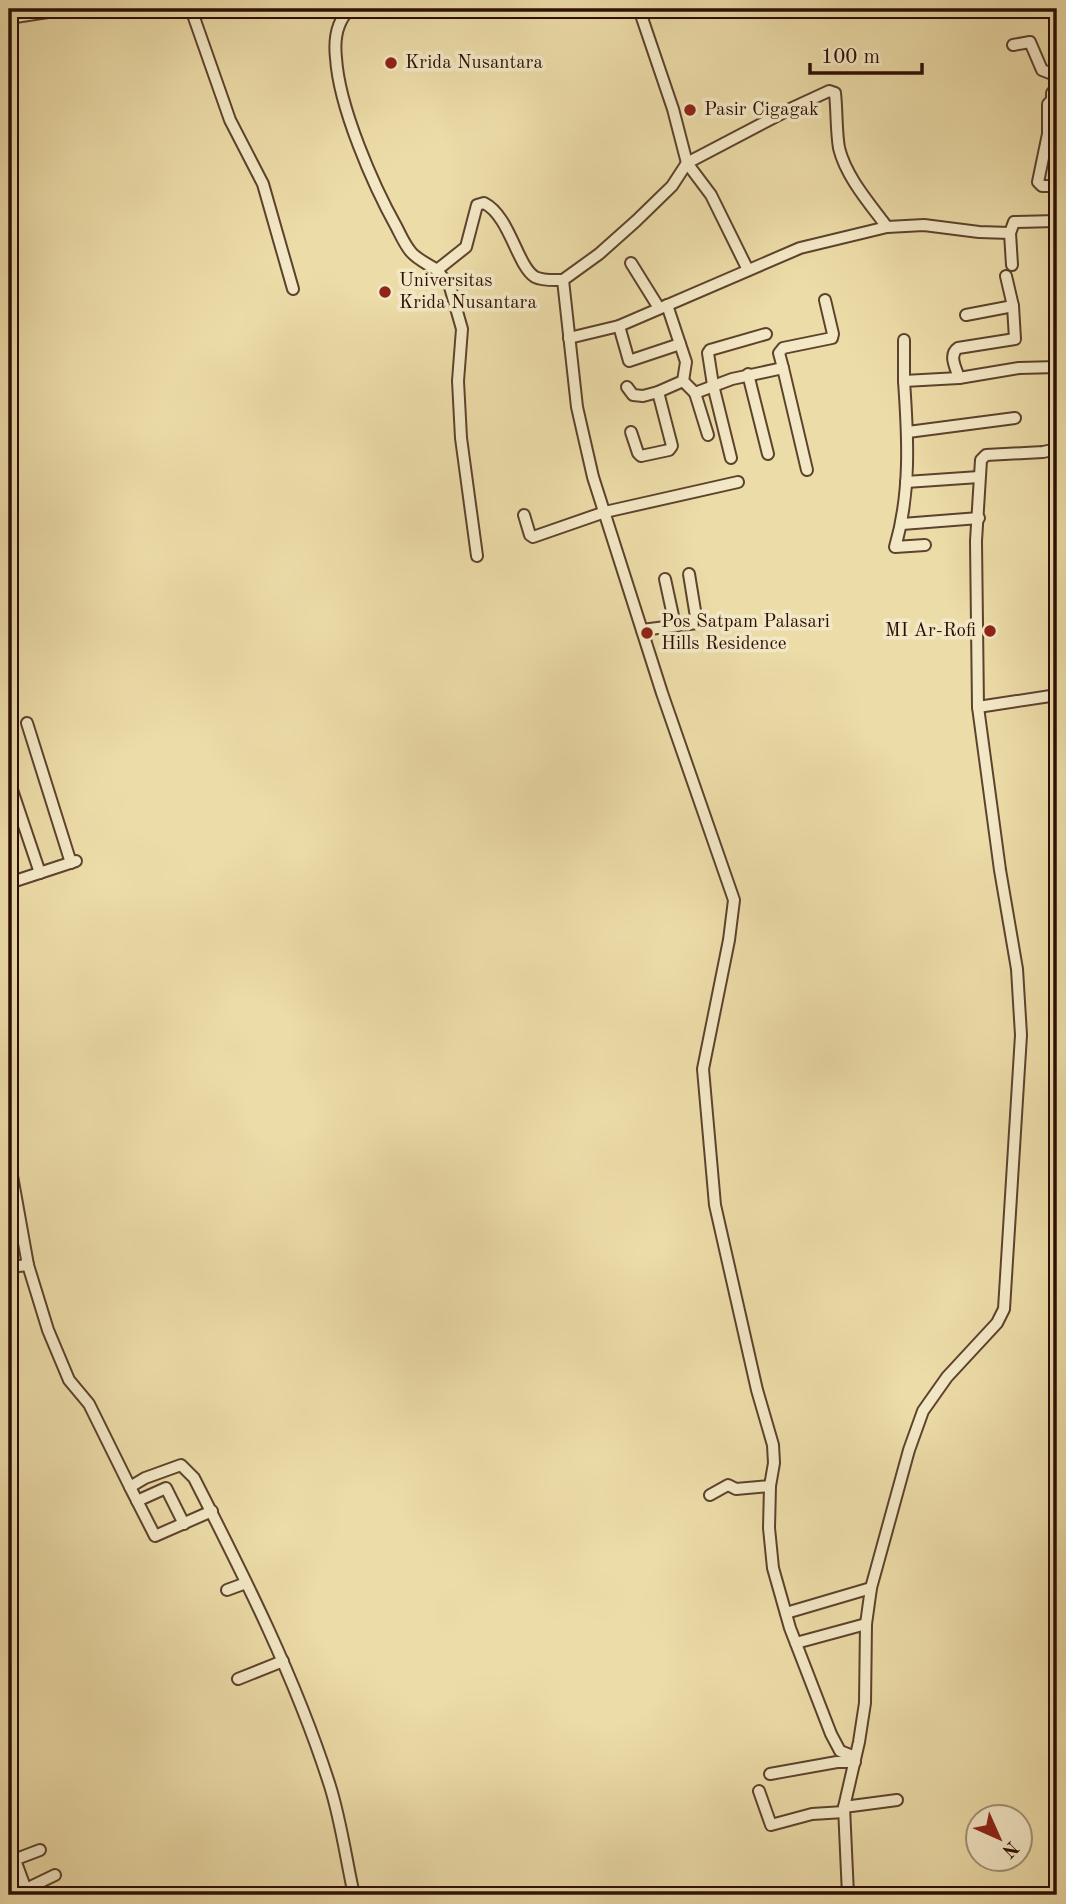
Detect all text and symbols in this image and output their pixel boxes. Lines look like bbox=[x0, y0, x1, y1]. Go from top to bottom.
scale bar bbox=[810, 32, 922, 76]
text: 100 m bbox=[821, 47, 880, 68]
place label: Krida Nusantara bbox=[405, 54, 543, 73]
marker: Krida Nusantara bbox=[383, 55, 399, 71]
place label: Pasir Cigagak bbox=[704, 101, 819, 120]
marker: Pasir Cigagak bbox=[682, 102, 698, 118]
place label: Universitas Krida Nusantara bbox=[399, 272, 537, 313]
marker: Universitas Krida Nusantara bbox=[377, 284, 393, 300]
place label: Pos Satpam Palasari Hills Residence bbox=[661, 613, 830, 654]
place label: MI Ar-Rofi bbox=[885, 622, 976, 641]
marker: MI Ar-Rofi bbox=[982, 623, 998, 639]
marker: Pos Satpam Palasari Hills Residence bbox=[639, 625, 655, 641]
north arrow bbox=[964, 1802, 1034, 1872]
text: N bbox=[997, 1836, 1021, 1860]

